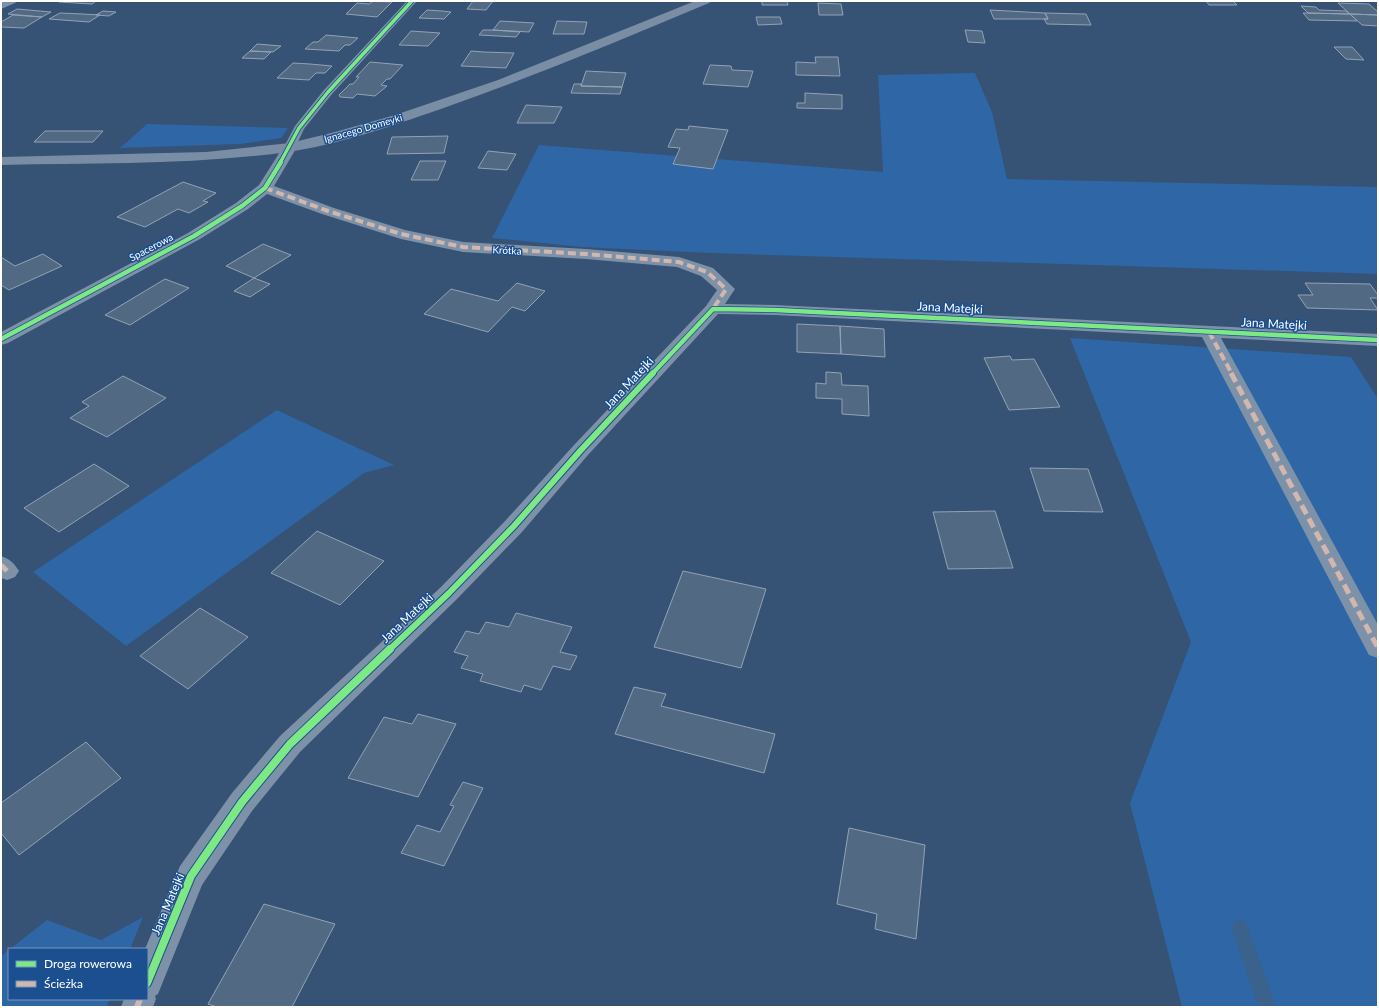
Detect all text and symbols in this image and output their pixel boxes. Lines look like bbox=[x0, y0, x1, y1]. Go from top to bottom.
street label: Ignacego Domeyki bbox=[322, 111, 404, 145]
street label: Spacerowa bbox=[127, 231, 175, 263]
street label: Krótka bbox=[492, 243, 522, 257]
street label: Jana Matejki bbox=[917, 298, 983, 317]
street label: Jana Matejki bbox=[1241, 314, 1307, 333]
street label: Jana Matejki bbox=[601, 353, 657, 412]
street label: Jana Matejki bbox=[377, 590, 436, 646]
street label: Jana Matejki bbox=[148, 870, 187, 937]
legend bbox=[8, 948, 148, 1000]
text: Droga rowerowa bbox=[44, 956, 132, 971]
text: Ścieżka bbox=[44, 976, 83, 991]

